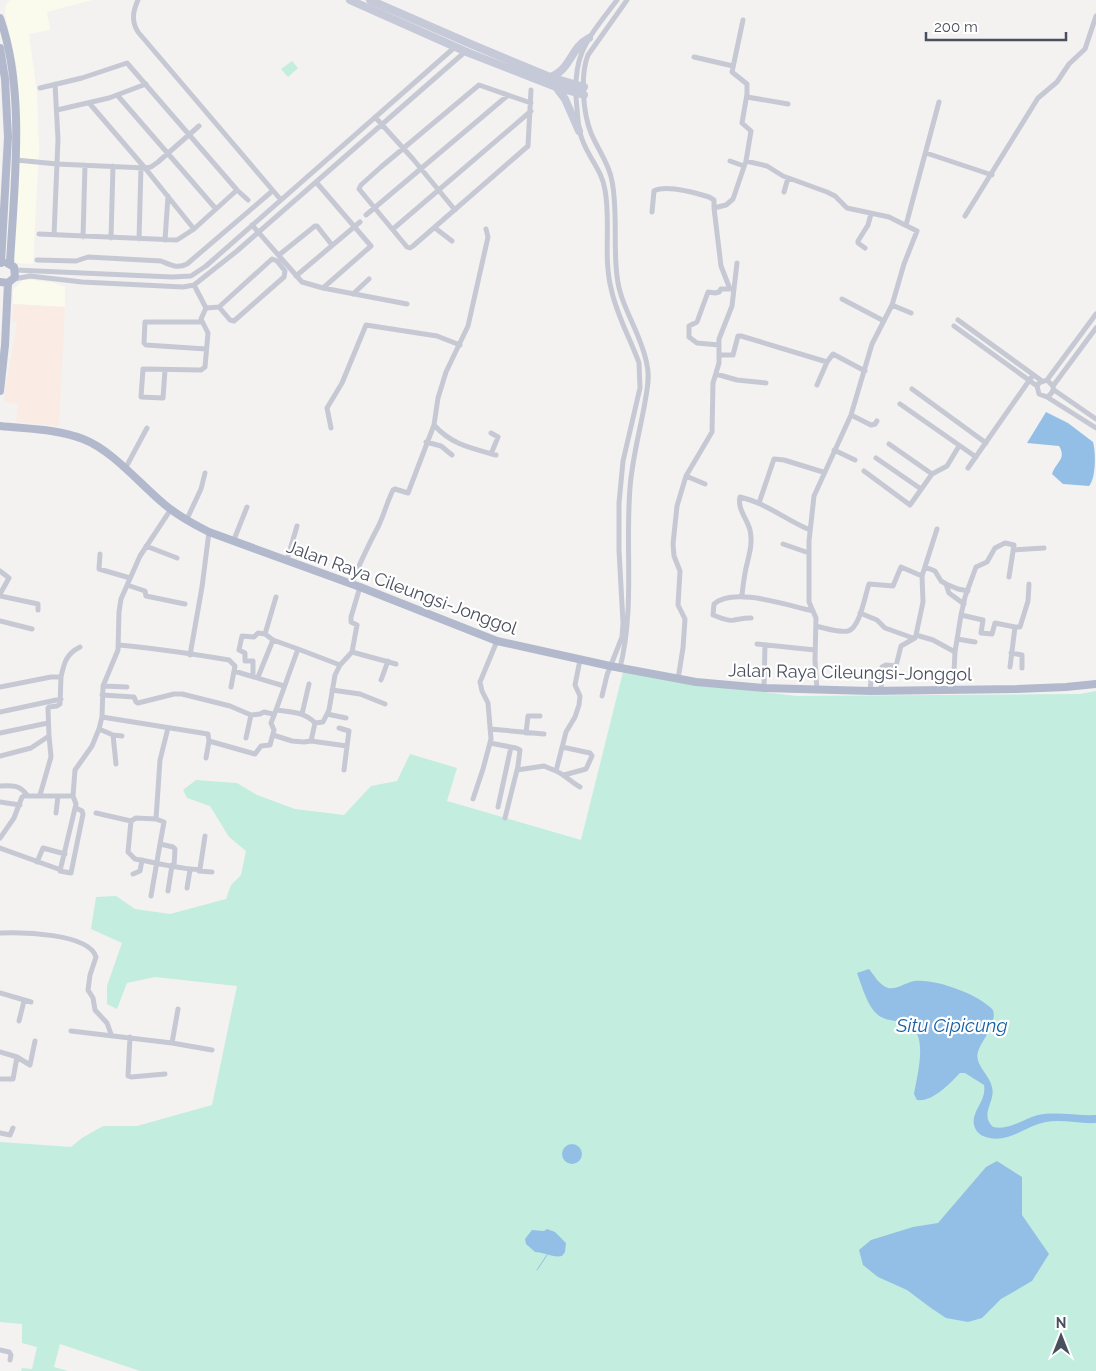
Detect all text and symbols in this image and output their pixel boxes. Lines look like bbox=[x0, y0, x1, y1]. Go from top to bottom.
scale bar bbox=[926, 10, 1066, 42]
text: 200 m bbox=[934, 18, 978, 36]
street label: Jalan Raya Cileungsi-Jonggol bbox=[284, 535, 520, 639]
street label: Jalan Raya Cileungsi-Jonggol bbox=[728, 659, 972, 685]
water label: Situ Cipicung bbox=[895, 1014, 1008, 1036]
north arrow bbox=[1036, 1311, 1086, 1361]
text: N bbox=[1056, 1315, 1066, 1331]

